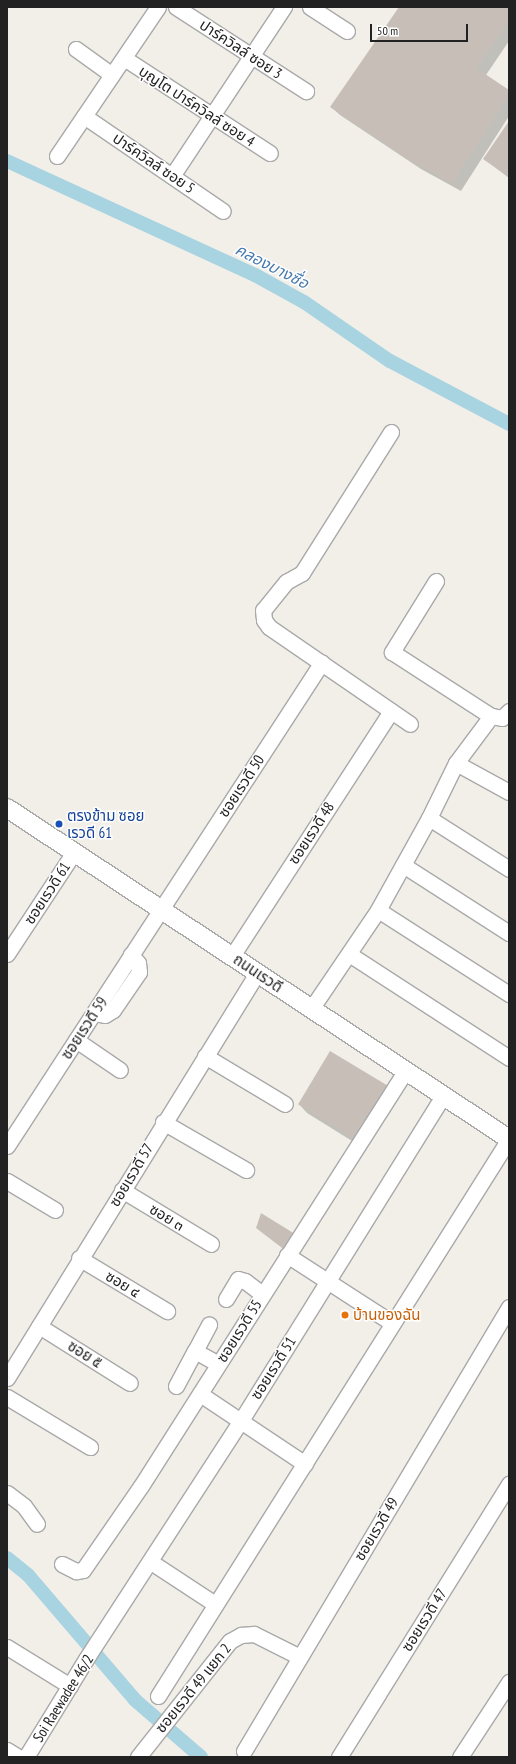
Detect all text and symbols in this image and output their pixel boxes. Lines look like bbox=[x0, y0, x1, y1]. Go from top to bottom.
street label: ปาร์ควิลล์ ซอย 3 bbox=[196, 16, 286, 82]
scale bar bbox=[372, 16, 470, 42]
text: 50 m bbox=[377, 23, 398, 38]
street label: บุญโต ปาร์ควิลล์ ซอย 4 bbox=[135, 62, 259, 150]
street label: ปาร์ควิลล์ ซอย 5 bbox=[110, 129, 198, 197]
water label: คลองบางซื่อ bbox=[232, 239, 312, 293]
street label: ซอยเรวดี 50 bbox=[214, 751, 268, 821]
street label: ซอยเรวดี 48 bbox=[284, 798, 338, 868]
place label: ตรงข้าม ซอย เรวดี 61 bbox=[67, 806, 144, 841]
marker: ตรงข้าม ซอย เรวดี 61 bbox=[54, 819, 64, 829]
street label: ซอยเรวดี 61 bbox=[20, 858, 74, 928]
street label: ถนนเรวดี bbox=[230, 950, 286, 996]
street label: ซอยเรวดี 59 bbox=[57, 993, 111, 1063]
street label: ซอยเรวดี 57 bbox=[105, 1140, 157, 1210]
street label: ซอย ๓ bbox=[146, 1200, 188, 1234]
street label: ซอย ๔ bbox=[102, 1267, 144, 1301]
street label: ซอยเรวดี 55 bbox=[213, 1296, 265, 1366]
place label: บ้านของฉัน bbox=[353, 1306, 420, 1324]
marker: บ้านของฉัน bbox=[340, 1310, 350, 1320]
street label: ซอยเรวดี 51 bbox=[247, 1333, 299, 1403]
street label: ซอย ๕ bbox=[64, 1337, 106, 1371]
street label: ซอยเรวดี 49 bbox=[350, 1494, 402, 1564]
street label: ซอยเรวดี 47 bbox=[398, 1585, 450, 1655]
street label: ซอยเรวดี 49 แยก 2 bbox=[151, 1640, 235, 1736]
street label: Soi Raewadee 46/2 bbox=[29, 1651, 97, 1745]

